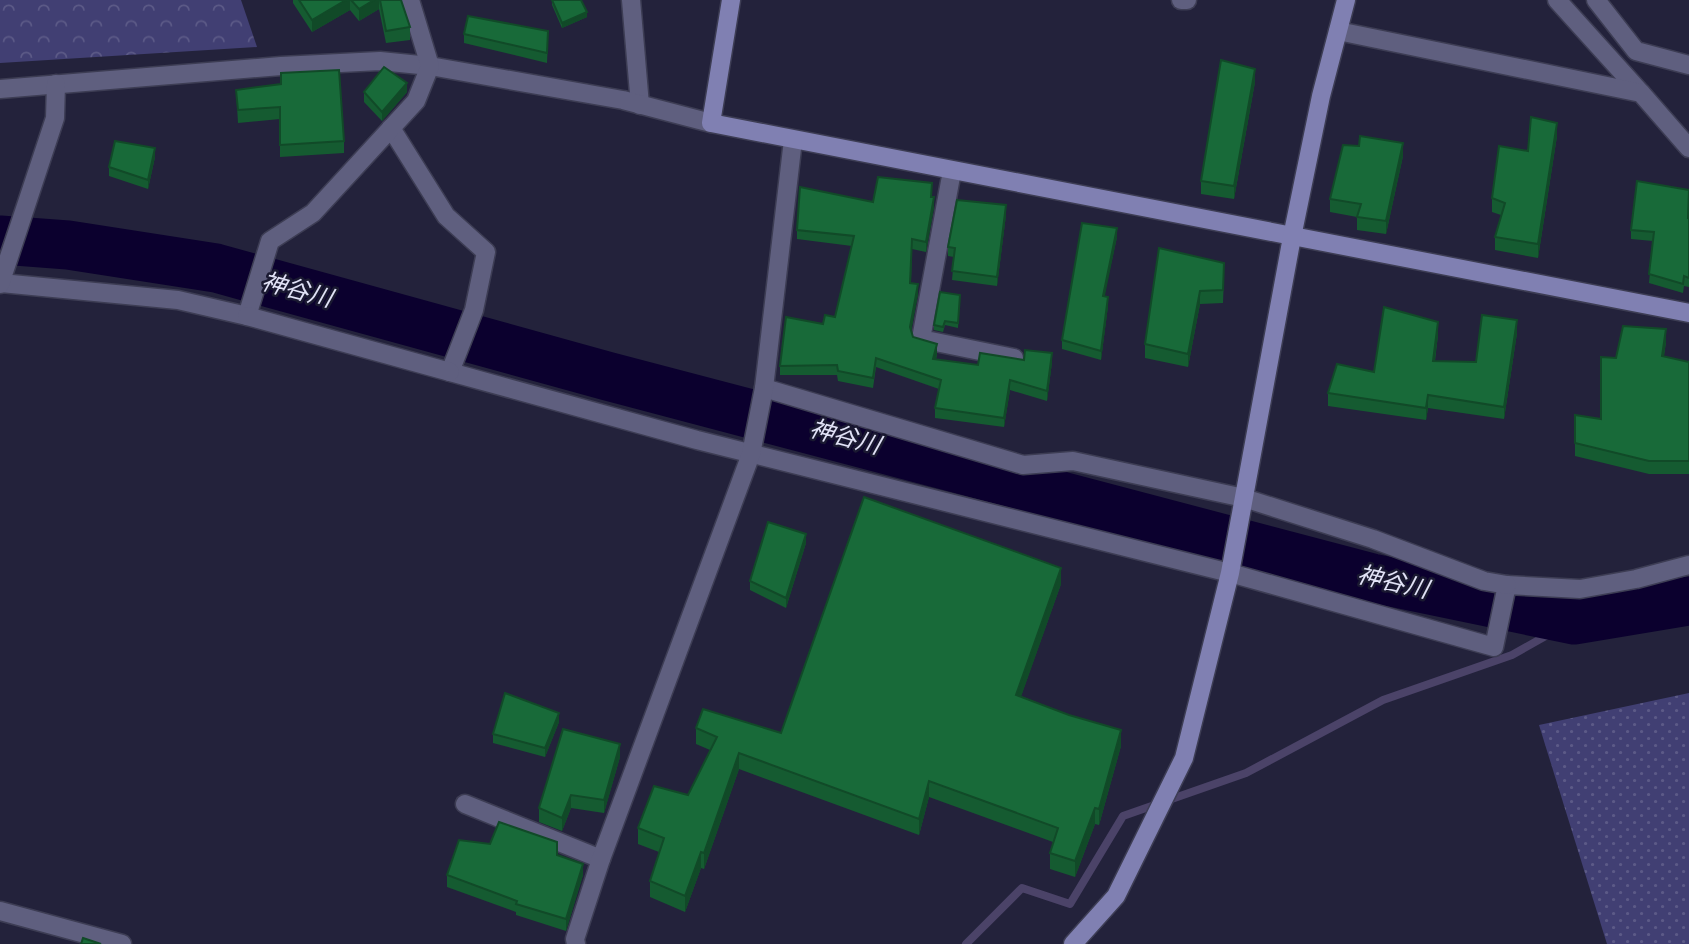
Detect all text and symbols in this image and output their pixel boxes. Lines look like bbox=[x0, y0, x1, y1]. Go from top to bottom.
water label: 神谷川 bbox=[259, 267, 338, 313]
water label: 神谷川 bbox=[807, 414, 886, 460]
water label: 神谷川 bbox=[1355, 560, 1434, 603]

